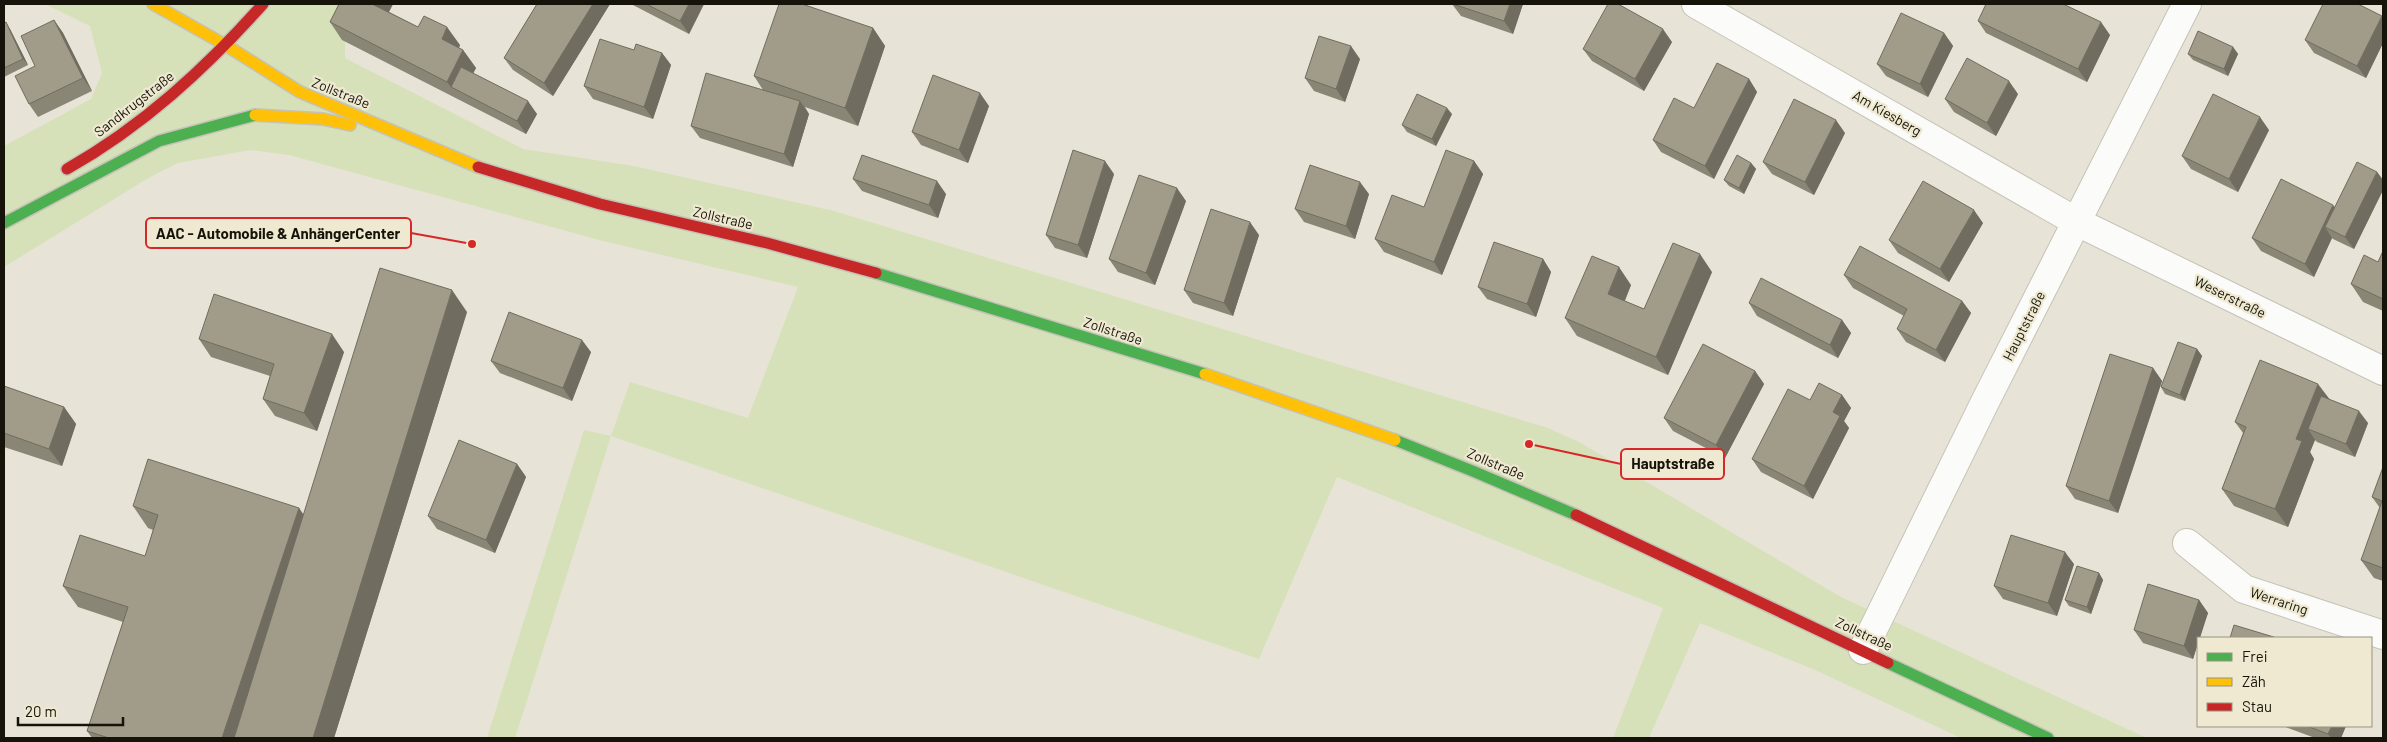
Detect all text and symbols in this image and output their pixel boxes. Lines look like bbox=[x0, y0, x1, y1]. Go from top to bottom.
street label: Sandkrugstraße bbox=[90, 67, 177, 140]
street label: Zollstraße bbox=[310, 73, 373, 112]
street label: Am Kiesberg bbox=[1850, 86, 1925, 139]
street label: Zollstraße bbox=[691, 202, 755, 233]
callout: AAC - Automobile & AnhängerCenter bbox=[146, 218, 411, 248]
text: AAC - Automobile & AnhängerCenter bbox=[156, 224, 401, 242]
street label: Weserstraße bbox=[2192, 272, 2269, 321]
street label: Hauptstraße bbox=[1999, 288, 2048, 363]
street label: Zollstraße bbox=[1081, 313, 1145, 348]
street label: Zollstraße bbox=[1465, 444, 1528, 483]
callout: Hauptstraße bbox=[1621, 449, 1724, 479]
text: Hauptstraße bbox=[1631, 454, 1715, 472]
street label: Werraring bbox=[2248, 583, 2310, 618]
street label: Zollstraße bbox=[1833, 613, 1895, 654]
legend bbox=[2197, 637, 2372, 727]
text: Frei bbox=[2242, 647, 2268, 665]
text: Zäh bbox=[2242, 672, 2266, 690]
scale bar bbox=[18, 694, 122, 726]
text: Stau bbox=[2242, 697, 2272, 715]
text: 20 m bbox=[25, 702, 57, 720]

